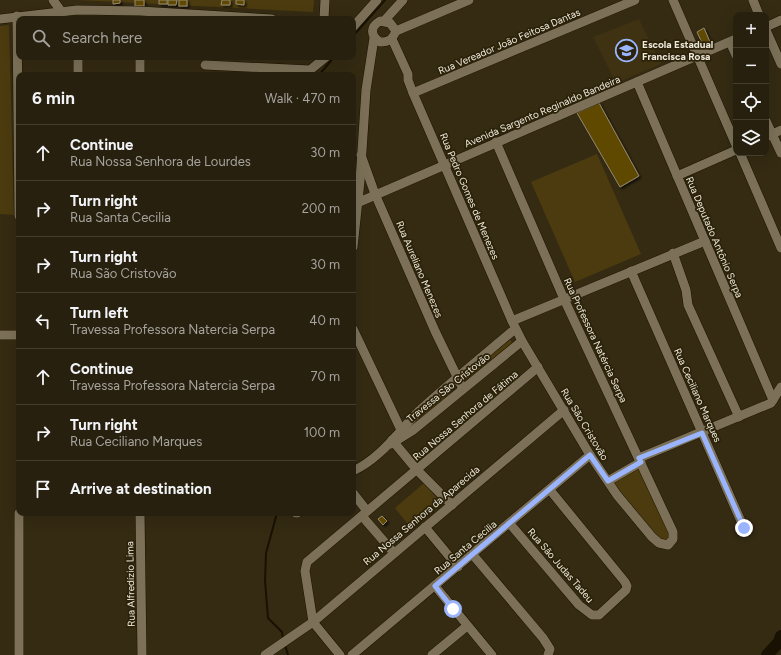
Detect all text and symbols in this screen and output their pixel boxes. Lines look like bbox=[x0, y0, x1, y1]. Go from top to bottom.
street label: Rua Vereador João Feitosa Dantas bbox=[436, 5, 583, 77]
map controls bbox=[733, 12, 769, 156]
button: + bbox=[733, 12, 769, 48]
search box bbox=[16, 16, 356, 60]
icon: search bbox=[30, 27, 52, 49]
text: Search here bbox=[62, 29, 142, 47]
school or university icon: Escola Estadual Francisca Rosa bbox=[614, 37, 640, 63]
place label: Escola Estadual Francisca Rosa bbox=[642, 38, 713, 63]
button: − bbox=[733, 48, 769, 84]
street label: Avenida Sargento Reginaldo Bandeira bbox=[462, 73, 622, 150]
button: locate bbox=[733, 84, 769, 120]
text: 6 min bbox=[32, 88, 75, 108]
text: Walk · 470 m bbox=[265, 91, 340, 106]
button: layers bbox=[733, 120, 769, 156]
street label: Rua Pedro Gomes de Menezes bbox=[437, 131, 502, 262]
text: Continue bbox=[70, 136, 133, 154]
icon: ahead bbox=[32, 142, 54, 164]
text: 30 m bbox=[310, 145, 340, 160]
text: Rua Nossa Senhora de Lourdes bbox=[70, 154, 251, 169]
street label: Rua Deputado Antônio Serpa bbox=[683, 175, 746, 300]
text: Turn right bbox=[70, 192, 138, 210]
icon: right bbox=[32, 198, 54, 220]
text: 200 m bbox=[302, 201, 340, 216]
text: Rua Santa Cecilia bbox=[70, 210, 171, 225]
street label: Rua Aureliano Menezes bbox=[393, 219, 446, 320]
text: Turn right bbox=[70, 248, 138, 266]
icon: right bbox=[32, 254, 54, 276]
text: 30 m bbox=[310, 257, 340, 272]
text: Rua São Cristovão bbox=[70, 266, 176, 281]
street label: Rua Professora Natércia Serpa bbox=[561, 276, 630, 405]
text: Turn left bbox=[70, 304, 128, 322]
icon: left bbox=[32, 310, 54, 332]
text: 40 m bbox=[309, 313, 340, 328]
text: Travessa Professora Natercia Serpa bbox=[70, 322, 275, 337]
street label: Rua Ceciliano Marques bbox=[671, 346, 724, 445]
street label: Travessa São Cristovão bbox=[404, 350, 493, 425]
text: Continue bbox=[70, 360, 133, 378]
icon: ahead bbox=[32, 366, 54, 388]
street label: Rua Nossa Senhora de Fátima bbox=[410, 368, 521, 463]
text: 70 m bbox=[310, 369, 340, 384]
text: Travessa Professora Natercia Serpa bbox=[70, 378, 275, 393]
street label: Rua São Cristovão bbox=[558, 386, 611, 463]
text: Turn right bbox=[70, 416, 138, 434]
icon: right bbox=[32, 422, 54, 444]
text: 100 m bbox=[304, 425, 340, 440]
text: Rua Ceciliano Marques bbox=[70, 434, 202, 449]
street label: Rua Nossa Senhora da Aparecida bbox=[360, 463, 482, 568]
icon: arrive bbox=[32, 478, 54, 500]
text: Arrive at destination bbox=[70, 480, 211, 498]
street label: Rua Santa Cecilia bbox=[431, 517, 499, 577]
route end bbox=[735, 519, 753, 537]
street label: Rua São Judas Tadeu bbox=[525, 525, 597, 605]
street label: Rua Alfredízio Lima bbox=[123, 541, 138, 627]
route start bbox=[444, 600, 462, 618]

